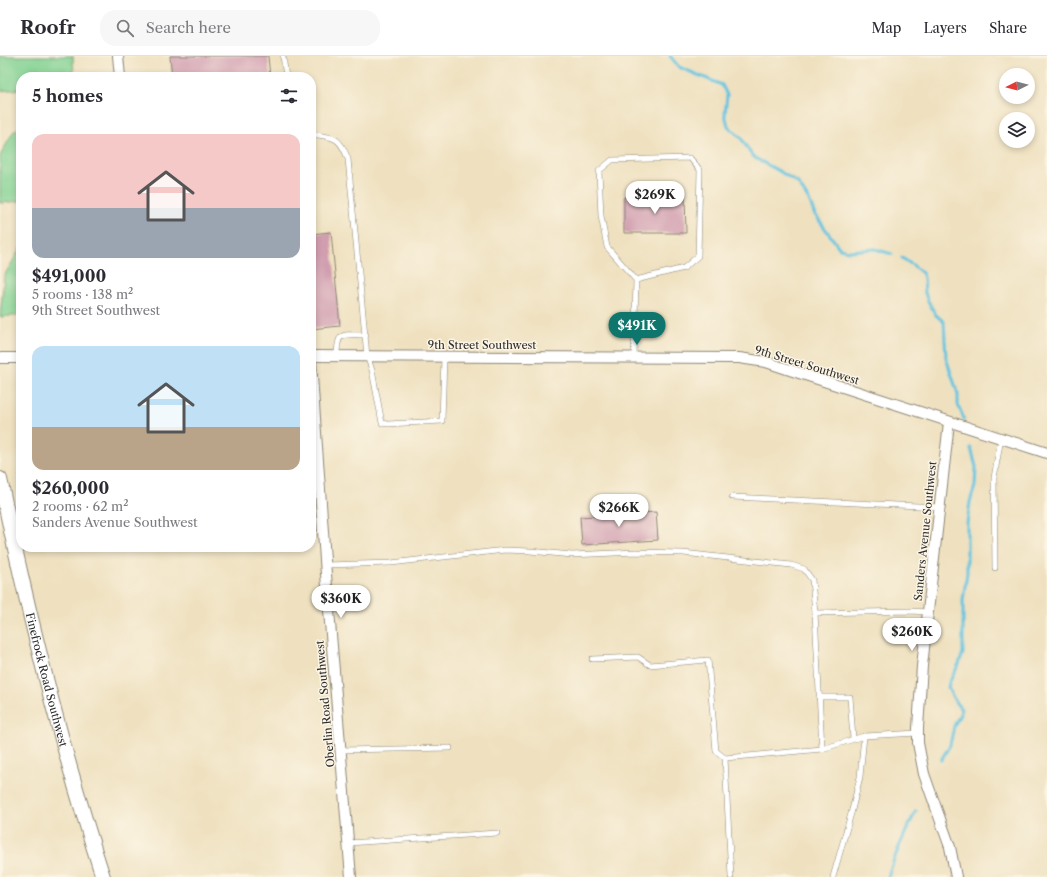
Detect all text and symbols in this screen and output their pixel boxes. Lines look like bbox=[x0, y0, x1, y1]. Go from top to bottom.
search box bbox=[100, 10, 380, 46]
text: Roofr bbox=[20, 16, 76, 39]
icon: search bbox=[114, 17, 136, 39]
text: Search here bbox=[146, 18, 231, 37]
text: Map bbox=[871, 19, 901, 37]
text: Layers bbox=[923, 19, 967, 37]
text: Share bbox=[989, 19, 1027, 37]
north arrow bbox=[999, 68, 1035, 104]
map controls bbox=[999, 68, 1035, 148]
icon: filters bbox=[278, 85, 300, 107]
text: 5 homes bbox=[32, 86, 103, 106]
button: layers bbox=[999, 112, 1035, 148]
icon: home bbox=[130, 160, 202, 232]
pin: $269K bbox=[627, 181, 683, 215]
text: $269K bbox=[635, 186, 675, 202]
text: $491,000 bbox=[32, 266, 106, 286]
text: 5 rooms · 138 m² bbox=[32, 286, 133, 302]
text: 9th Street Southwest bbox=[32, 302, 160, 318]
pin: $491K bbox=[609, 312, 665, 346]
text: $491K bbox=[618, 317, 656, 333]
street label: 9th Street Southwest bbox=[428, 338, 536, 352]
street label: 9th Street Southwest bbox=[753, 342, 861, 388]
icon: home bbox=[130, 372, 202, 444]
street label: Sanders Avenue Southwest bbox=[911, 460, 939, 601]
text: $260,000 bbox=[32, 478, 109, 498]
pin: $266K bbox=[591, 494, 647, 528]
text: 2 rooms · 62 m² bbox=[32, 498, 129, 514]
text: $266K bbox=[599, 499, 639, 515]
text: Sanders Avenue Southwest bbox=[32, 514, 198, 530]
pin: $360K bbox=[313, 585, 369, 619]
text: $360K bbox=[320, 590, 362, 606]
street label: Finefrock Road Southwest bbox=[23, 611, 71, 748]
pin: $260K bbox=[884, 618, 940, 652]
text: $260K bbox=[891, 623, 933, 639]
street label: Oberlin Road Southwest bbox=[312, 640, 338, 768]

